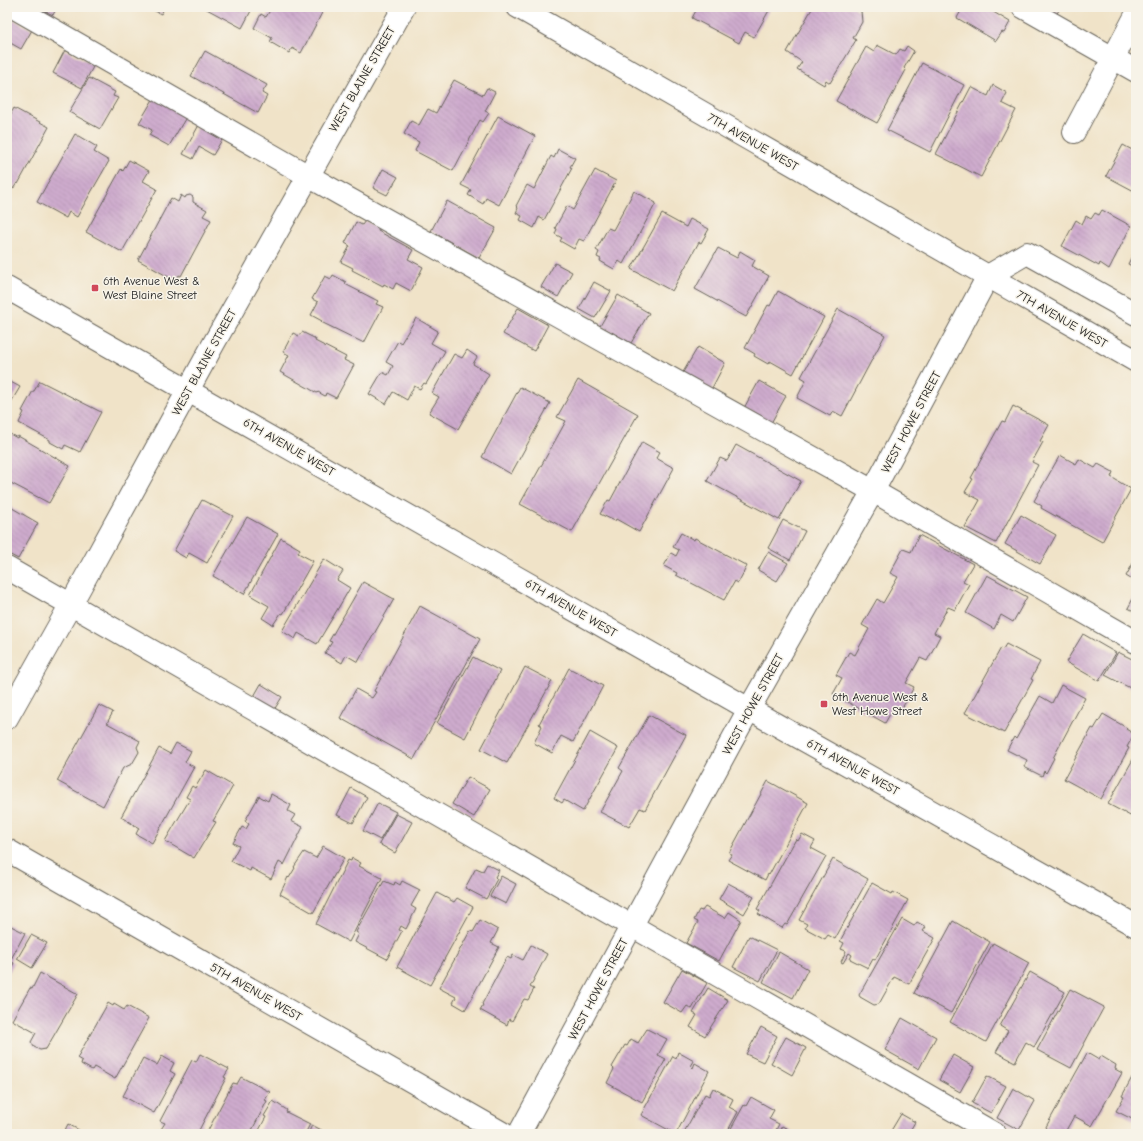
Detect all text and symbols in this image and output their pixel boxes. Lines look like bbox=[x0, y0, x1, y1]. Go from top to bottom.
street label: WEST BLAINE STREET bbox=[326, 23, 398, 134]
street label: 7TH AVENUE WEST bbox=[705, 110, 802, 174]
place label: 6th Avenue West & West Blaine Street bbox=[103, 274, 200, 302]
marker: 6th Avenue West & West Blaine Street bbox=[90, 283, 100, 293]
street label: 7TH AVENUE WEST bbox=[1014, 287, 1111, 351]
street label: WEST BLAINE STREET bbox=[169, 306, 239, 418]
street label: WEST HOWE STREET bbox=[878, 368, 944, 475]
street label: 6TH AVENUE WEST bbox=[241, 415, 338, 479]
street label: 6TH AVENUE WEST bbox=[523, 576, 620, 640]
street label: WEST HOWE STREET bbox=[719, 651, 787, 757]
place label: 6th Avenue West & West Howe Street bbox=[832, 690, 929, 718]
marker: 6th Avenue West & West Howe Street bbox=[819, 699, 829, 709]
street label: 6TH AVENUE WEST bbox=[804, 736, 902, 799]
street label: WEST HOWE STREET bbox=[565, 935, 631, 1042]
street label: 5TH AVENUE WEST bbox=[208, 960, 305, 1024]

